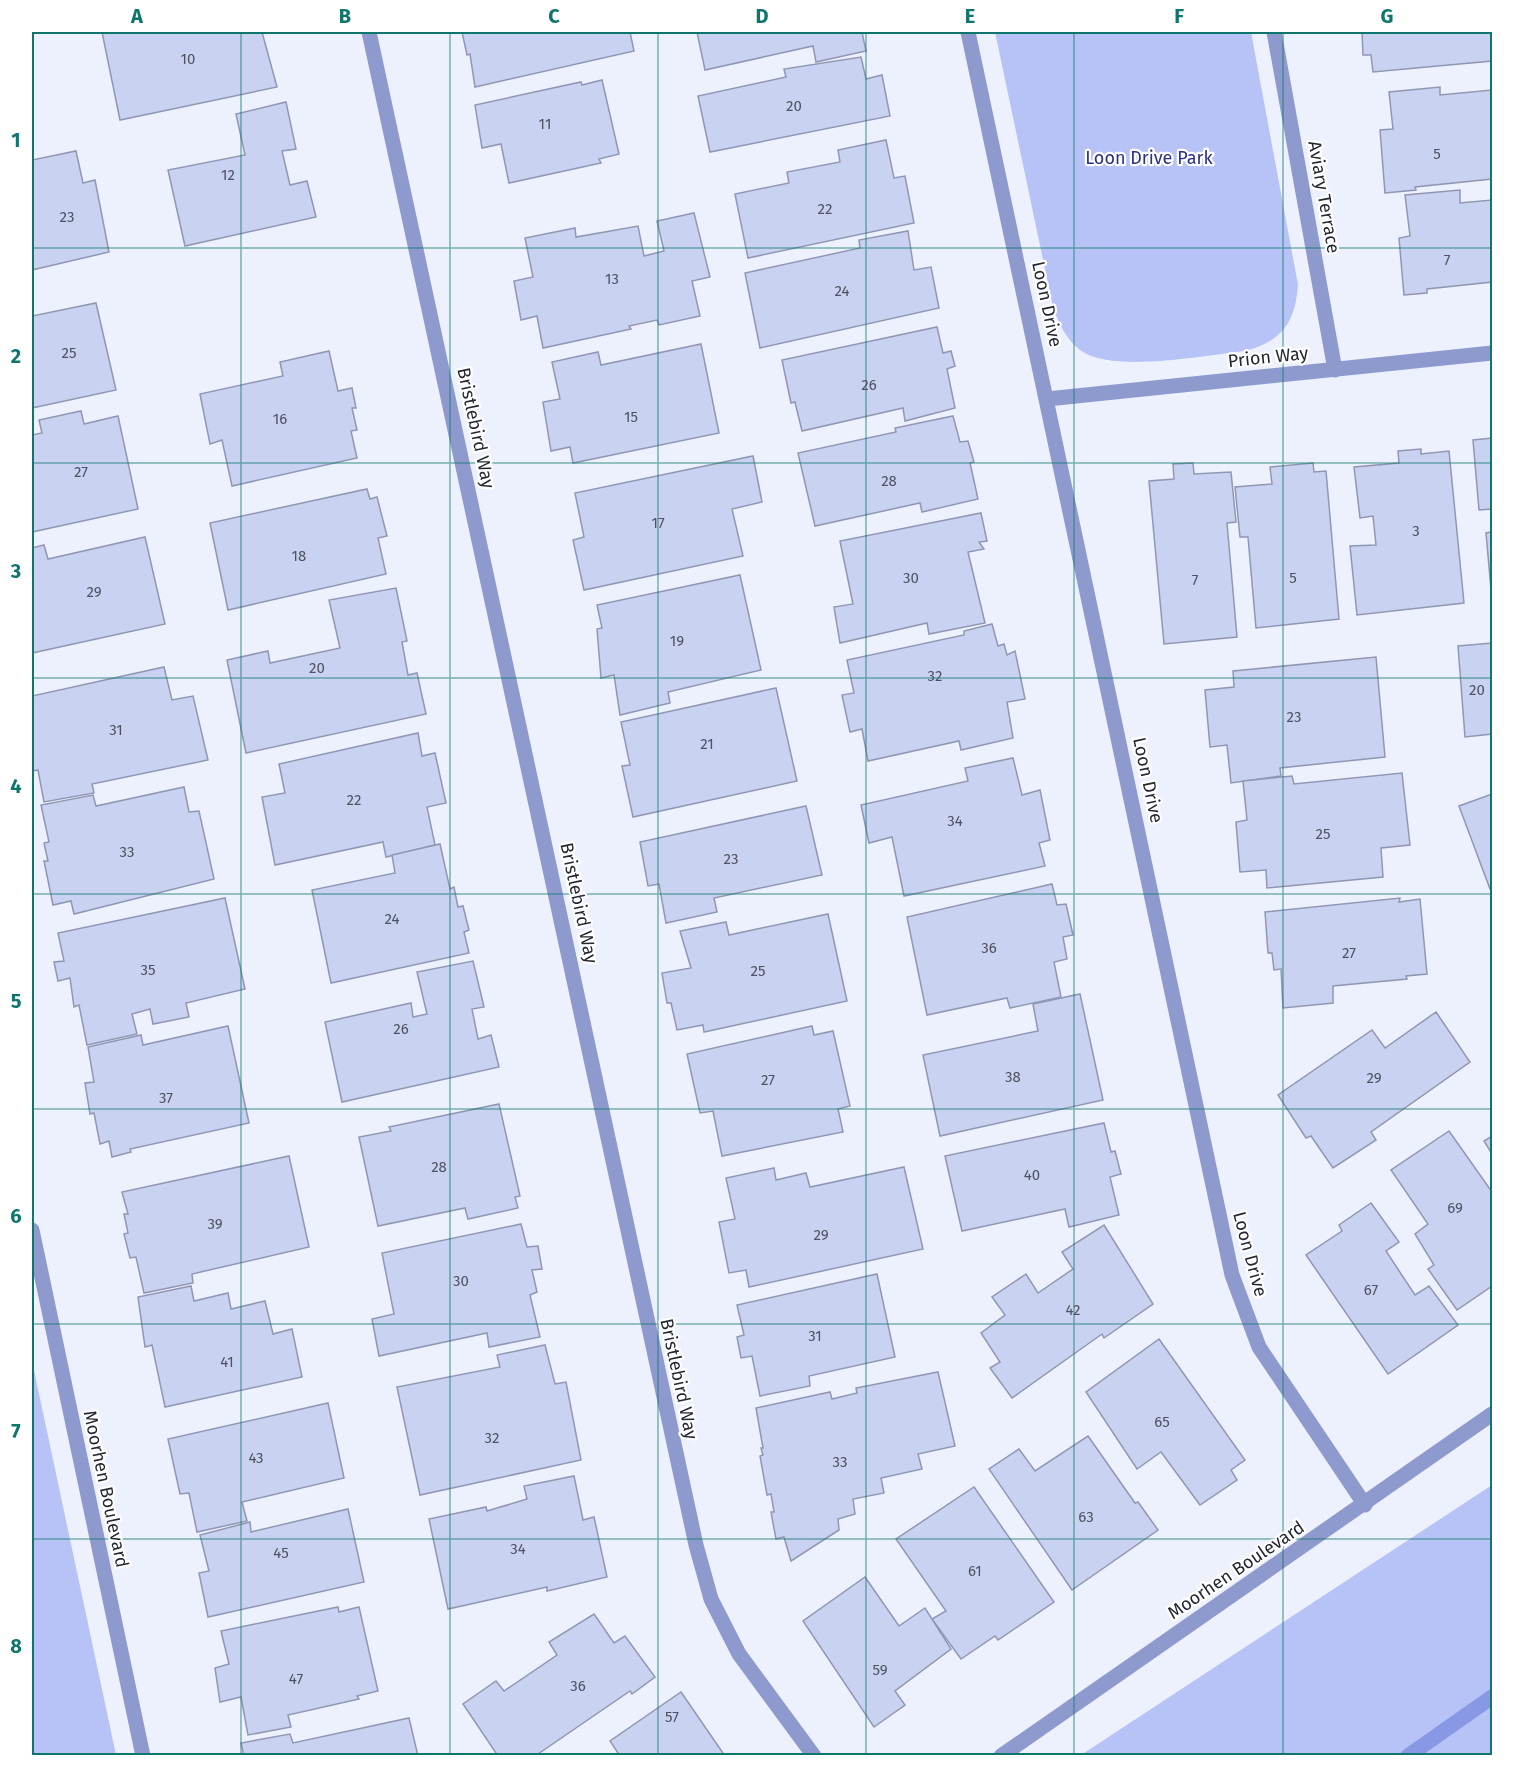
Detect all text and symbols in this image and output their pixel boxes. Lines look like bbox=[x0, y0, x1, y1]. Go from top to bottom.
text: A bbox=[130, 4, 144, 28]
text: B bbox=[339, 4, 351, 28]
text: C bbox=[548, 4, 560, 28]
text: D bbox=[755, 4, 769, 28]
text: E bbox=[965, 4, 975, 28]
text: F bbox=[1174, 4, 1184, 28]
text: G bbox=[1381, 4, 1393, 28]
house number: 10 bbox=[181, 50, 195, 68]
house number: 20 bbox=[786, 97, 802, 115]
house number: 11 bbox=[539, 115, 551, 133]
text: 1 bbox=[11, 128, 21, 152]
street label: Aviary Terrace bbox=[1303, 139, 1345, 255]
house number: 5 bbox=[1433, 145, 1441, 163]
park label: Loon Drive Park bbox=[1085, 147, 1213, 169]
house number: 12 bbox=[221, 166, 235, 184]
house number: 22 bbox=[818, 200, 832, 218]
house number: 23 bbox=[60, 208, 74, 226]
house number: 7 bbox=[1444, 251, 1451, 269]
street label: Loon Drive bbox=[1027, 259, 1067, 349]
house number: 13 bbox=[605, 270, 619, 288]
house number: 24 bbox=[834, 282, 850, 300]
street label: Prion Way bbox=[1227, 342, 1309, 372]
text: 2 bbox=[11, 344, 21, 368]
house number: 25 bbox=[62, 344, 76, 362]
street label: Bristlebird Way bbox=[452, 366, 500, 491]
house number: 26 bbox=[861, 376, 877, 394]
house number: 15 bbox=[624, 408, 638, 426]
house number: 16 bbox=[273, 410, 287, 428]
house number: 27 bbox=[74, 463, 88, 481]
house number: 28 bbox=[881, 472, 897, 490]
house number: 17 bbox=[651, 514, 665, 532]
house number: 3 bbox=[1412, 522, 1420, 540]
house number: 18 bbox=[292, 547, 306, 565]
text: 3 bbox=[10, 559, 21, 583]
house number: 30 bbox=[903, 569, 919, 587]
house number: 5 bbox=[1289, 569, 1297, 587]
house number: 7 bbox=[1192, 571, 1199, 589]
house number: 29 bbox=[86, 583, 102, 601]
house number: 19 bbox=[670, 632, 684, 650]
house number: 20 bbox=[309, 659, 325, 677]
house number: 32 bbox=[928, 667, 942, 685]
house number: 20 bbox=[1469, 681, 1485, 699]
house number: 23 bbox=[1287, 708, 1301, 726]
house number: 31 bbox=[109, 721, 123, 739]
house number: 21 bbox=[700, 735, 714, 753]
street label: Loon Drive bbox=[1128, 735, 1168, 825]
text: 4 bbox=[10, 774, 22, 798]
house number: 22 bbox=[347, 791, 361, 809]
house number: 34 bbox=[947, 812, 963, 830]
house number: 25 bbox=[1316, 825, 1330, 843]
street label: Bristlebird Way bbox=[555, 841, 603, 966]
house number: 33 bbox=[120, 843, 134, 861]
house number: 23 bbox=[724, 850, 738, 868]
house number: 24 bbox=[384, 910, 400, 928]
house number: 36 bbox=[981, 939, 997, 957]
house number: 27 bbox=[1342, 944, 1356, 962]
house number: 35 bbox=[140, 961, 156, 979]
house number: 25 bbox=[751, 962, 765, 980]
text: 5 bbox=[11, 989, 22, 1013]
house number: 26 bbox=[393, 1020, 409, 1038]
house number: 38 bbox=[1005, 1068, 1021, 1086]
house number: 29 bbox=[1366, 1069, 1382, 1087]
house number: 27 bbox=[761, 1071, 775, 1089]
house number: 37 bbox=[159, 1089, 173, 1107]
house number: 28 bbox=[431, 1158, 447, 1176]
house number: 40 bbox=[1024, 1166, 1040, 1184]
house number: 69 bbox=[1447, 1199, 1463, 1217]
text: 6 bbox=[10, 1204, 22, 1228]
street label: Loon Drive bbox=[1228, 1209, 1272, 1299]
house number: 39 bbox=[207, 1215, 223, 1233]
house number: 29 bbox=[813, 1226, 829, 1244]
house number: 30 bbox=[453, 1272, 469, 1290]
house number: 67 bbox=[1364, 1281, 1378, 1299]
house number: 42 bbox=[1065, 1301, 1081, 1319]
street label: Bristlebird Way bbox=[655, 1317, 703, 1442]
house number: 31 bbox=[808, 1327, 822, 1345]
house number: 41 bbox=[220, 1353, 234, 1371]
street label: Moorhen Boulevard bbox=[79, 1408, 133, 1570]
house number: 65 bbox=[1154, 1413, 1170, 1431]
text: 7 bbox=[11, 1419, 21, 1443]
house number: 32 bbox=[485, 1429, 499, 1447]
house number: 43 bbox=[248, 1449, 264, 1467]
house number: 33 bbox=[833, 1453, 847, 1471]
house number: 63 bbox=[1078, 1508, 1094, 1526]
street label: Moorhen Boulevard bbox=[1164, 1516, 1308, 1624]
house number: 34 bbox=[510, 1540, 526, 1558]
house number: 45 bbox=[273, 1544, 289, 1562]
house number: 61 bbox=[968, 1562, 982, 1580]
text: 8 bbox=[10, 1634, 22, 1658]
house number: 59 bbox=[872, 1661, 888, 1679]
house number: 47 bbox=[289, 1670, 303, 1688]
house number: 36 bbox=[570, 1677, 586, 1695]
house number: 57 bbox=[665, 1708, 679, 1726]

